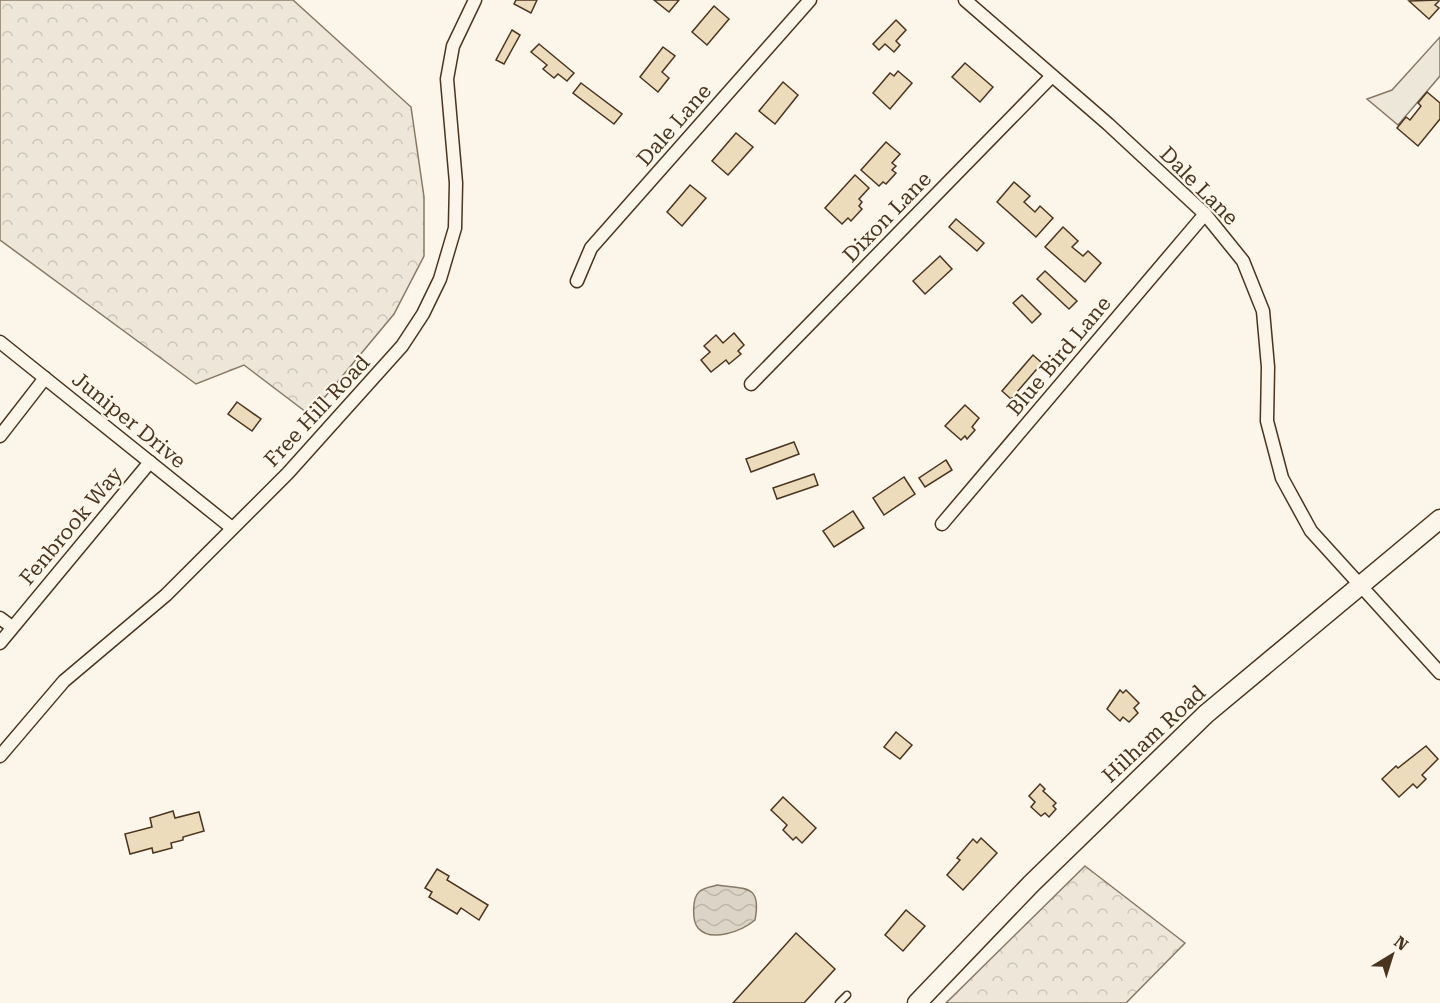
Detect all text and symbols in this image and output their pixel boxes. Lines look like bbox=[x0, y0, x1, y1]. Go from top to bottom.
street label: Dale Lane bbox=[632, 79, 716, 171]
street label: Dale Lane bbox=[1155, 142, 1243, 230]
street label: Dixon Lane bbox=[838, 167, 936, 267]
street label: Blue Bird Lane bbox=[1002, 292, 1116, 420]
street label: Free Hill Road bbox=[259, 350, 375, 472]
street label: Juniper Drive bbox=[67, 367, 191, 473]
street label: Fenbrook Way bbox=[15, 462, 128, 590]
street label: Hilham Road bbox=[1098, 680, 1211, 788]
north arrow bbox=[1362, 925, 1422, 985]
text: N bbox=[1390, 932, 1412, 955]

